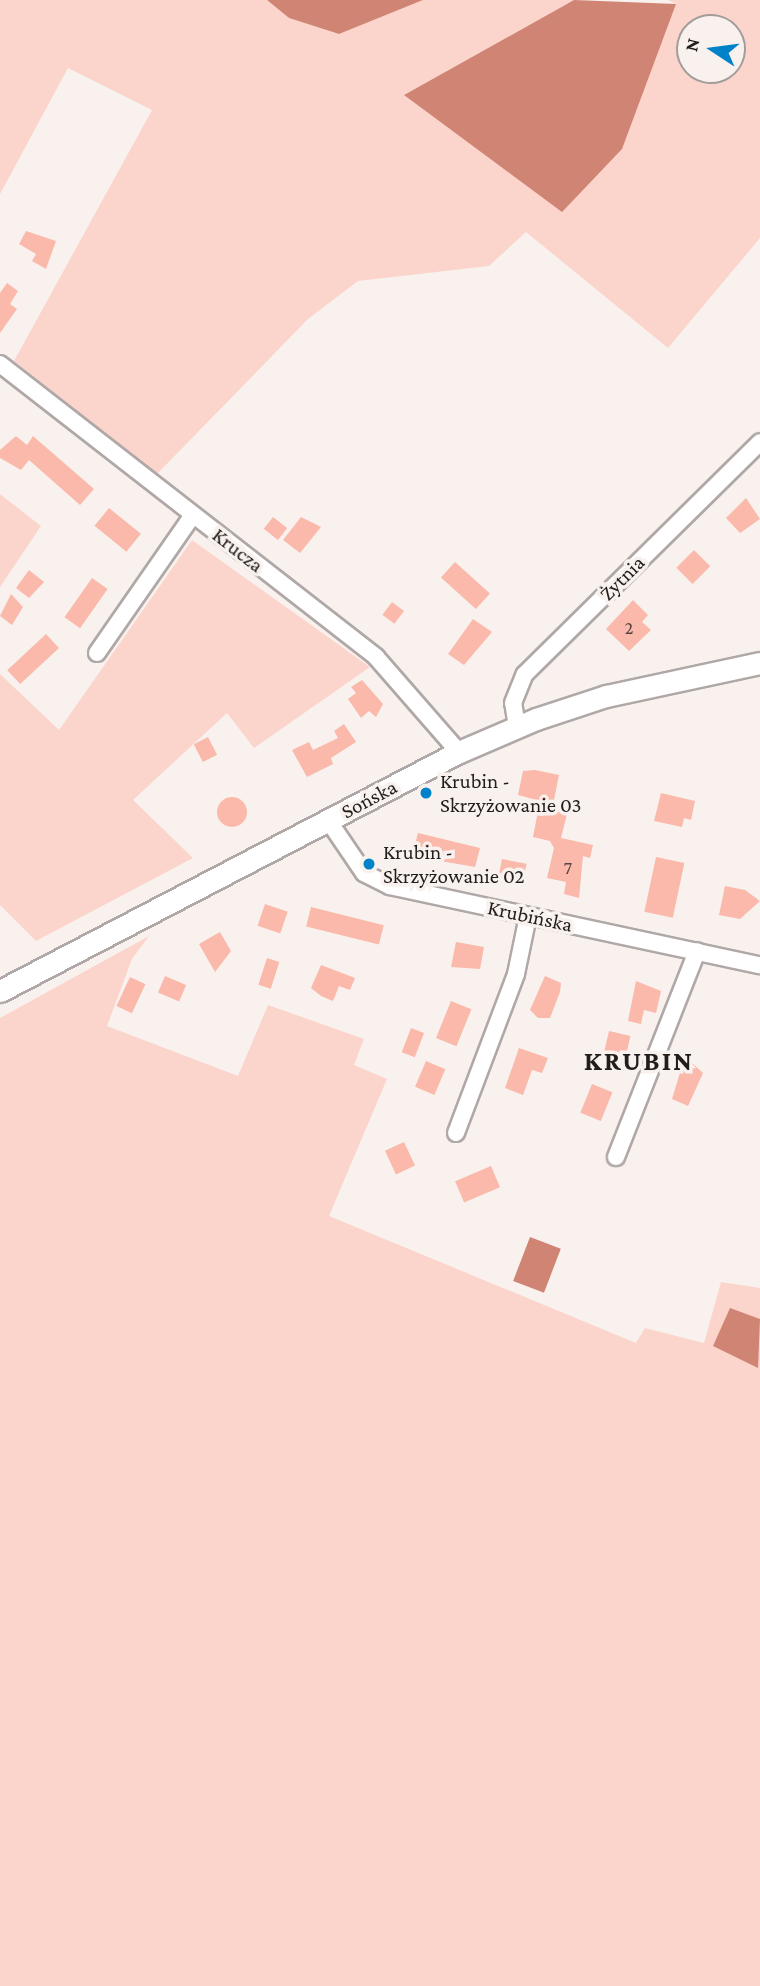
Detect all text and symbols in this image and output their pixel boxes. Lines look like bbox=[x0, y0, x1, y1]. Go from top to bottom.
north arrow bbox=[676, 14, 746, 84]
text: N bbox=[680, 36, 704, 53]
street label: Krucza bbox=[207, 522, 269, 578]
street label: Żytnia bbox=[594, 550, 650, 606]
house number: 2 bbox=[625, 617, 633, 639]
place label: Krubin - Skrzyżowanie 03 bbox=[440, 768, 582, 818]
street label: Sońska bbox=[337, 774, 401, 824]
marker: Krubin - Skrzyżowanie 03 bbox=[418, 785, 434, 801]
place label: Krubin - Skrzyżowanie 02 bbox=[383, 839, 525, 889]
marker: Krubin - Skrzyżowanie 02 bbox=[361, 856, 377, 872]
house number: 7 bbox=[564, 857, 572, 879]
street label: Krubińska bbox=[485, 895, 575, 937]
district label: KRUBIN bbox=[585, 1044, 693, 1078]

